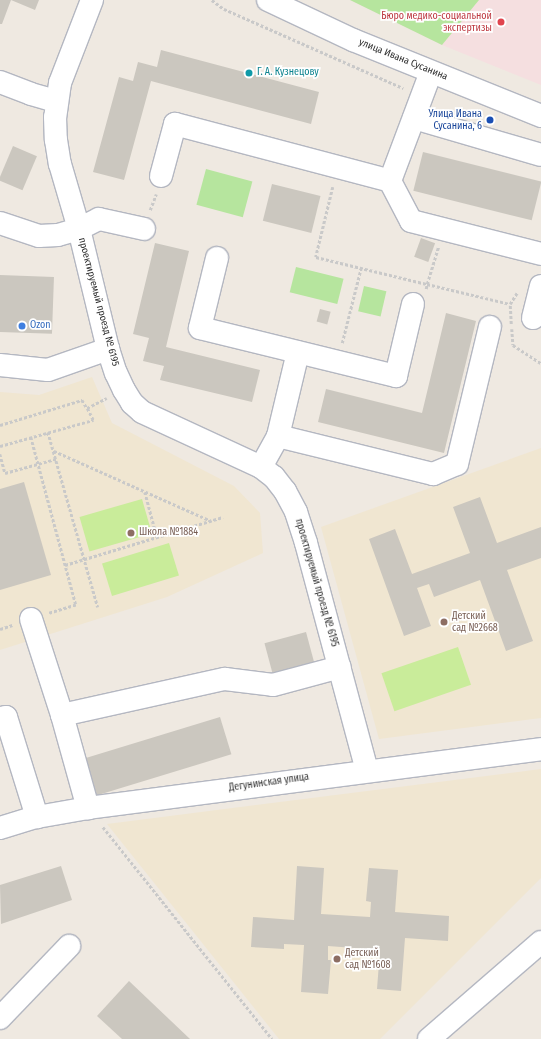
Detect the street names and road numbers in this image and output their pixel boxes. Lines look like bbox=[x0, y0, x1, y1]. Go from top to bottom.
street label: улица Ивана Сусанина bbox=[357, 37, 449, 83]
street label: проектируемый проезд № 6195 bbox=[75, 236, 121, 368]
street label: проектируемый проезд № 6195 bbox=[292, 518, 340, 648]
street label: Дегунинская улица bbox=[228, 771, 310, 795]

